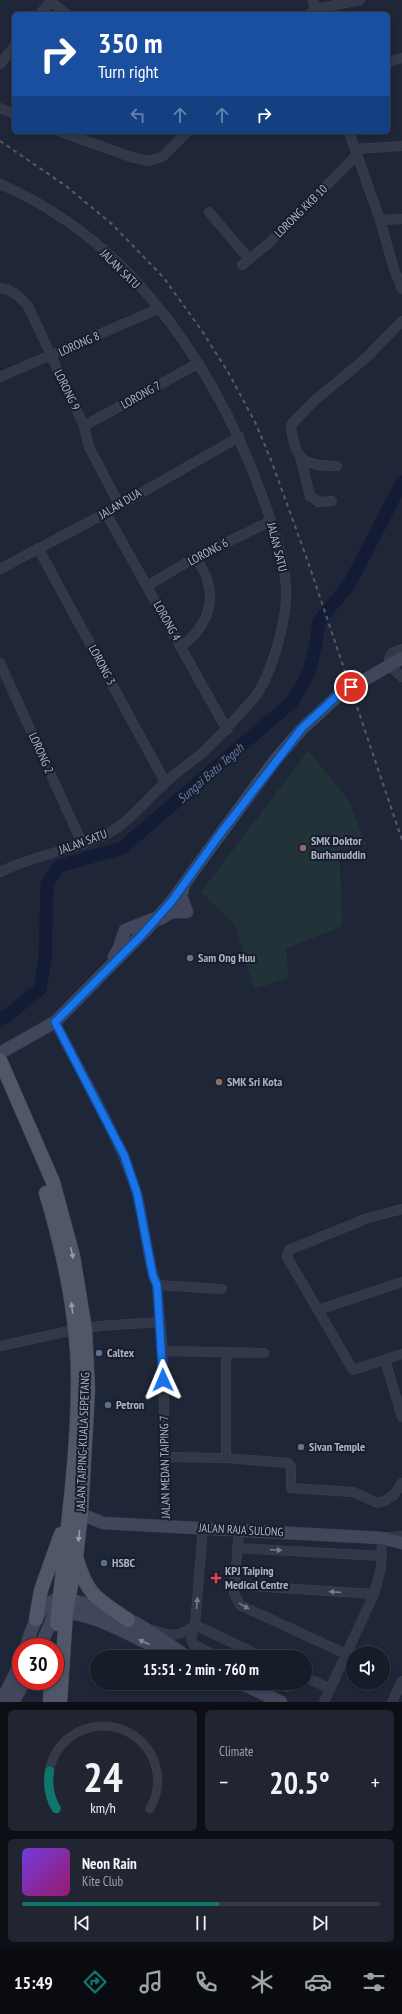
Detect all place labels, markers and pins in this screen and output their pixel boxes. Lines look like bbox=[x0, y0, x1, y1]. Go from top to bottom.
pin bbox=[334, 670, 368, 704]
place label: SMK Doktor Burhanuddin bbox=[311, 833, 366, 862]
marker: SMK Doktor Burhanuddin bbox=[298, 843, 308, 853]
place label: Sam Ong Huu bbox=[198, 950, 255, 965]
marker: Sam Ong Huu bbox=[185, 953, 195, 963]
place label: SMK Sri Kota bbox=[227, 1074, 282, 1089]
marker: SMK Sri Kota bbox=[214, 1077, 224, 1087]
place label: Caltex bbox=[107, 1345, 135, 1360]
marker: Caltex bbox=[94, 1348, 104, 1358]
place label: Petron bbox=[116, 1397, 144, 1412]
marker: Petron bbox=[103, 1400, 113, 1410]
place label: Sivan Temple bbox=[309, 1439, 365, 1454]
marker: Sivan Temple bbox=[296, 1442, 306, 1452]
place label: HSBC bbox=[112, 1555, 136, 1570]
marker: HSBC bbox=[99, 1558, 109, 1568]
place label: KPJ Taiping Medical Centre bbox=[225, 1563, 288, 1592]
marker: KPJ Taiping Medical Centre bbox=[210, 1572, 222, 1584]

